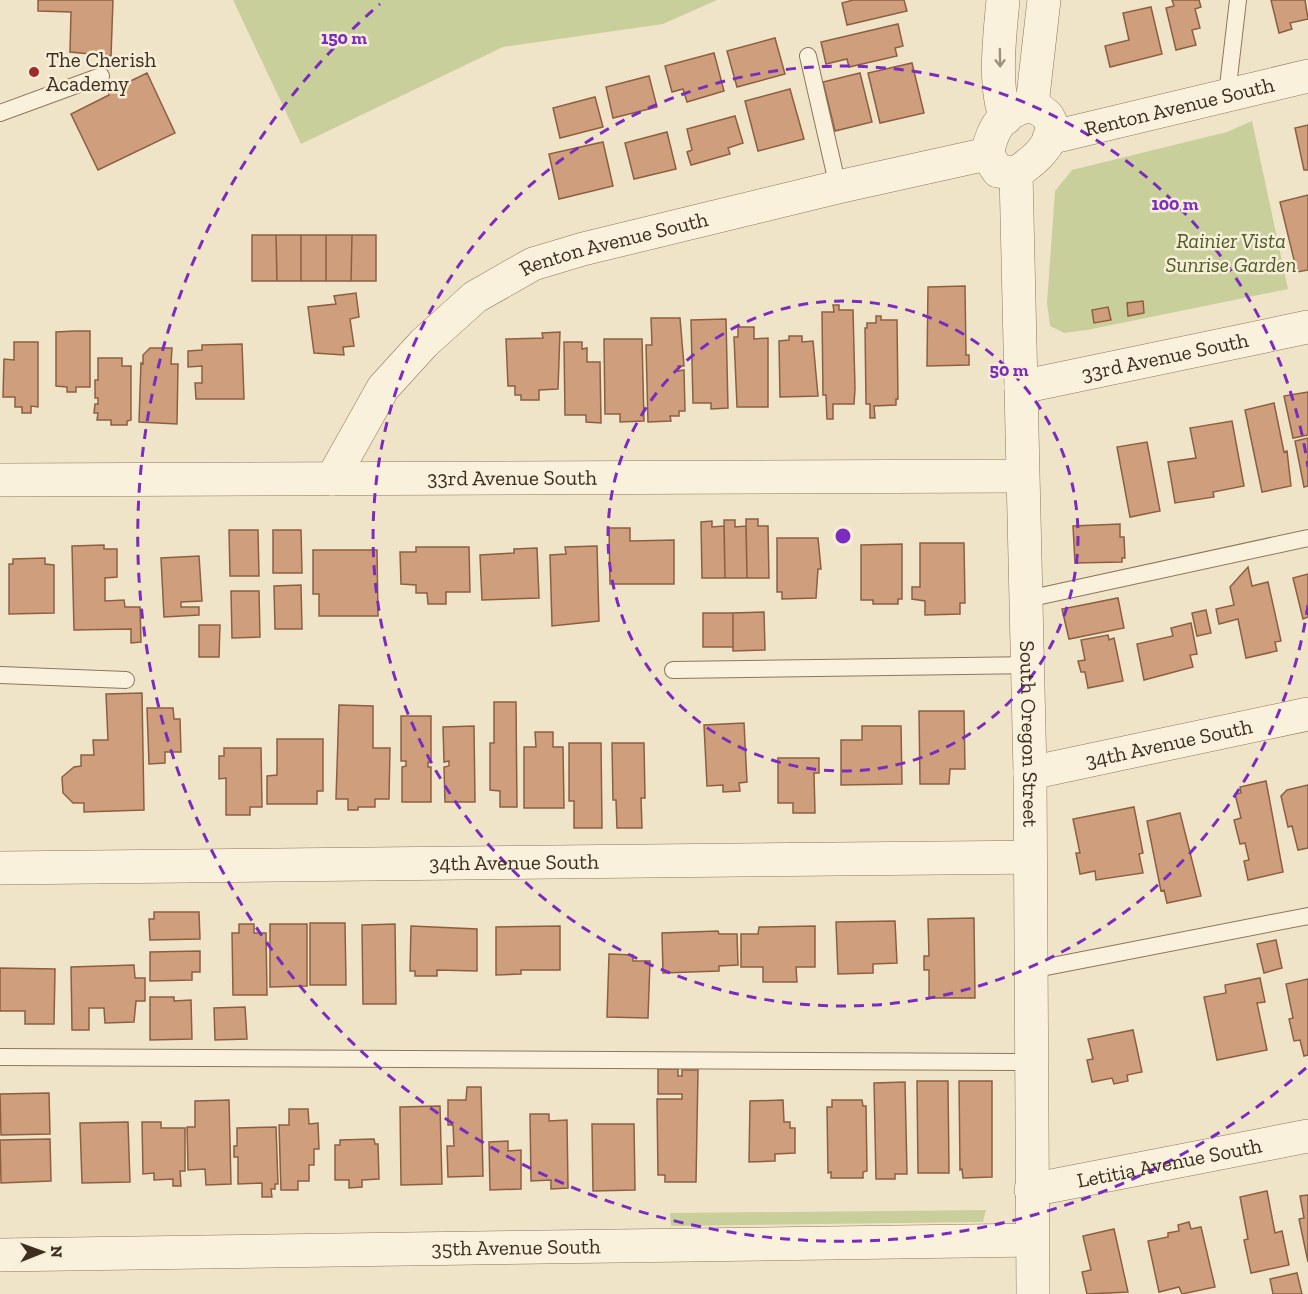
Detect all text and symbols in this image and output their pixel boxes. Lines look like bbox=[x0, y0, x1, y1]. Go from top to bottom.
text: 150 m bbox=[321, 27, 367, 49]
place label: The Cherish Academy bbox=[46, 47, 157, 96]
one-way arrow bbox=[994, 48, 1006, 68]
marker: The Cherish Academy bbox=[27, 65, 41, 79]
street label: Renton Avenue South bbox=[1082, 72, 1277, 141]
text: 100 m bbox=[1151, 193, 1199, 215]
street label: Renton Avenue South bbox=[515, 206, 711, 281]
park label: Rainier Vista Sunrise Garden bbox=[1166, 228, 1296, 277]
street label: 33rd Avenue South bbox=[1079, 327, 1251, 386]
text: 50 m bbox=[990, 359, 1029, 381]
street label: 33rd Avenue South bbox=[427, 465, 597, 490]
centre of rings bbox=[833, 526, 853, 546]
street label: South Oregon Street bbox=[1015, 640, 1043, 827]
street label: 34th Avenue South bbox=[1083, 713, 1255, 773]
street label: 34th Avenue South bbox=[429, 849, 599, 875]
street label: Letitia Avenue South bbox=[1075, 1132, 1264, 1193]
north arrow bbox=[12, 1222, 72, 1282]
street label: 35th Avenue South bbox=[431, 1233, 601, 1261]
text: N bbox=[47, 1245, 66, 1258]

